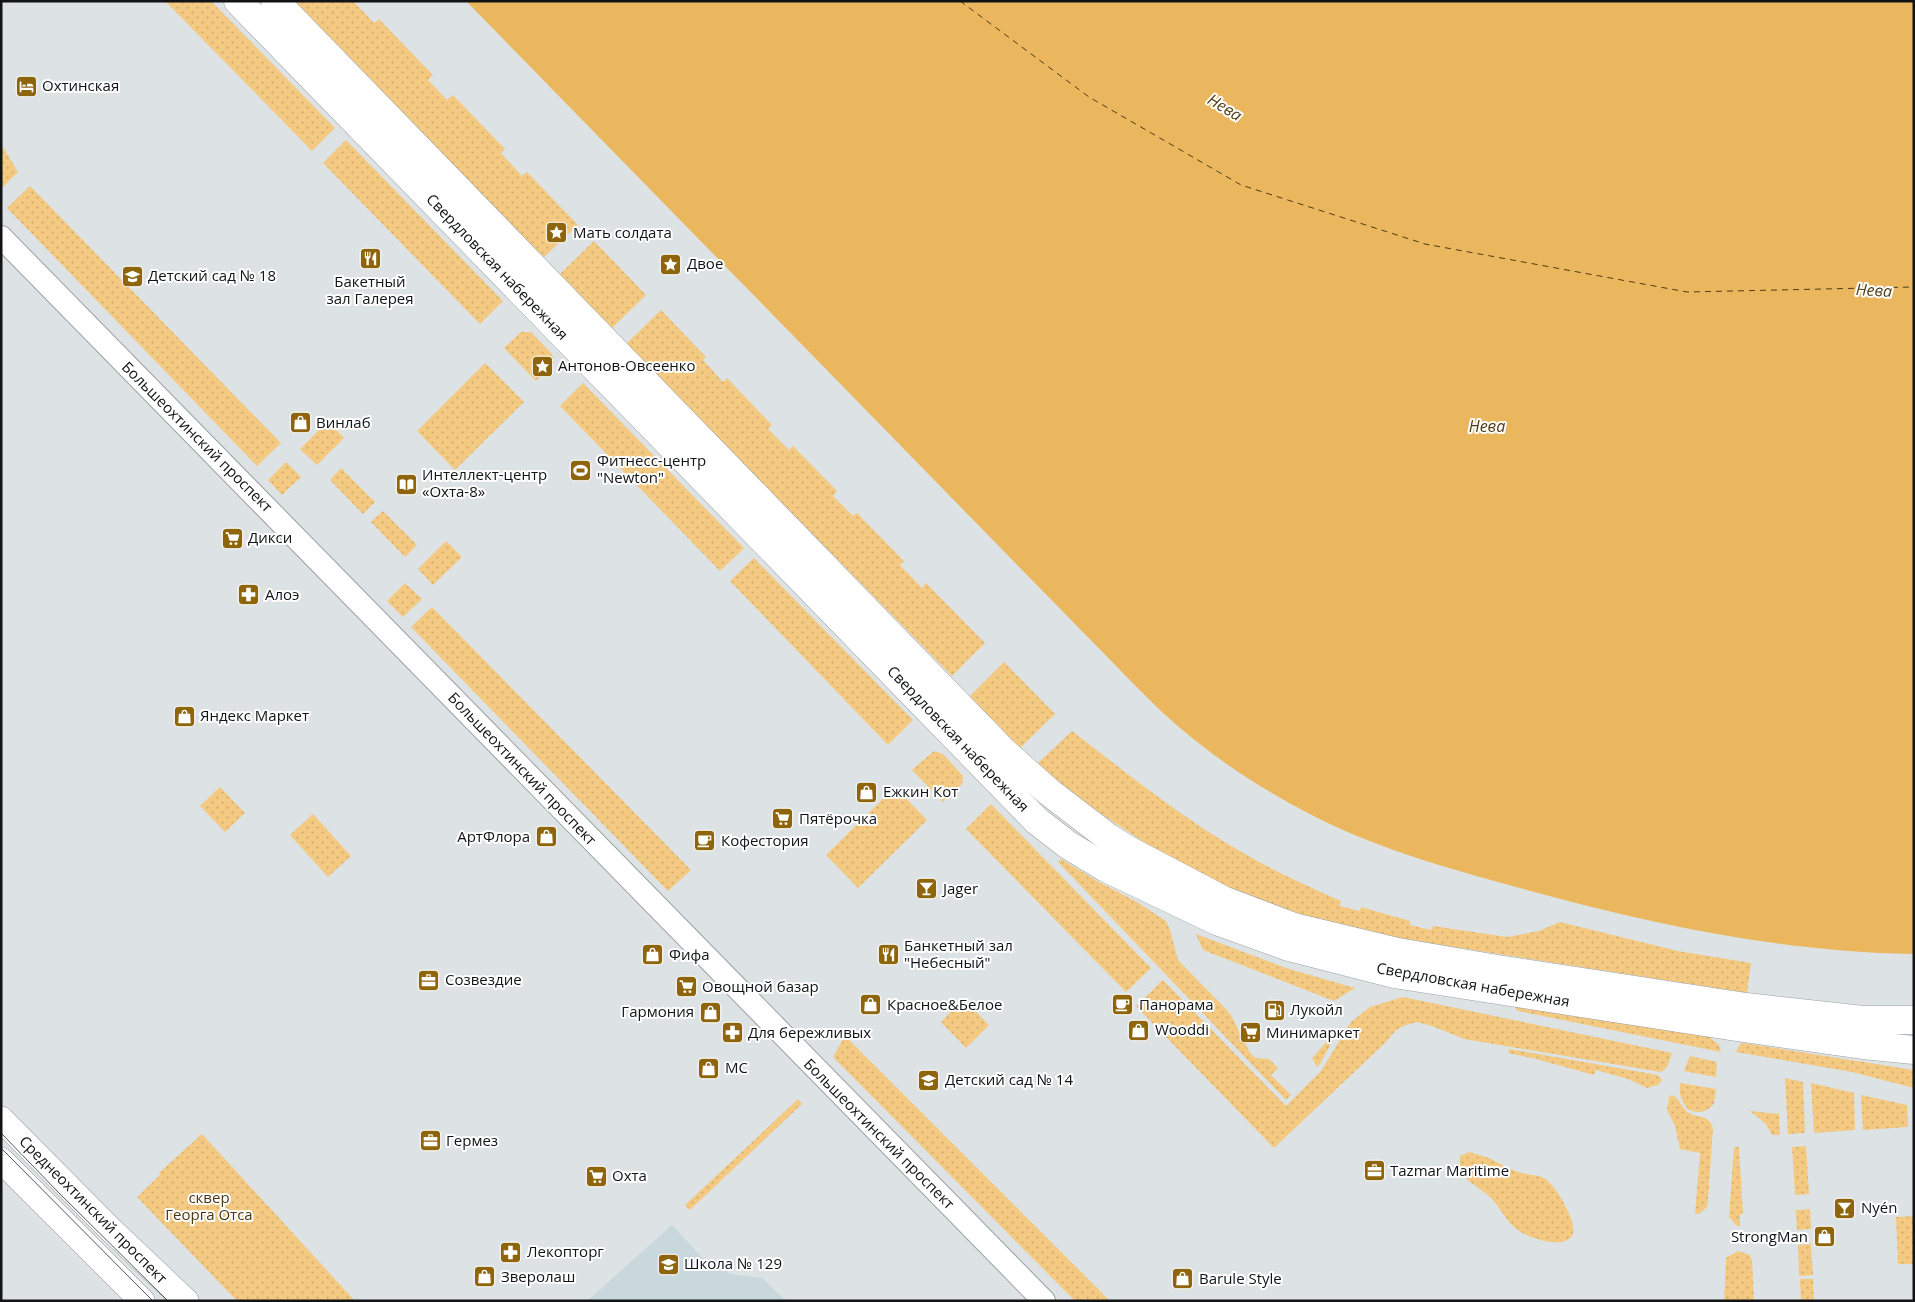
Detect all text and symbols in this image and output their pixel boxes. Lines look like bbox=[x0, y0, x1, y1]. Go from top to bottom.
hotel icon: Охтинская bbox=[14, 74, 38, 98]
place label: Охтинская bbox=[42, 75, 119, 95]
water label: Нева bbox=[1204, 88, 1246, 126]
street label: Свердловская набережная bbox=[422, 189, 573, 344]
place icon: Мать солдата bbox=[545, 221, 569, 245]
place label: Мать солдата bbox=[573, 222, 672, 242]
restaurant icon: Бакетный зал Галерея bbox=[358, 247, 382, 271]
place icon: Двое bbox=[659, 252, 683, 276]
place label: Двое bbox=[687, 253, 723, 273]
school or university icon: Детский сад № 18 bbox=[120, 264, 144, 288]
place label: Детский сад № 18 bbox=[148, 265, 276, 285]
place label: Бакетный зал Галерея bbox=[326, 271, 414, 308]
water label: Нева bbox=[1855, 278, 1893, 302]
place icon: Антонов-Овсеенко bbox=[530, 354, 554, 378]
place label: Антонов-Овсеенко bbox=[558, 355, 696, 375]
street label: Большеохтинский проспект bbox=[118, 357, 277, 516]
shop icon: Винлаб bbox=[288, 411, 312, 435]
place label: Винлаб bbox=[316, 412, 371, 432]
water label: Нева bbox=[1469, 415, 1505, 437]
place label: Фитнесс-центр "Newton" bbox=[597, 450, 706, 487]
sports icon: Фитнесс-центр "Newton" bbox=[569, 458, 593, 482]
place label: Интеллект-центр «Охта-8» bbox=[422, 464, 547, 501]
library icon: Интеллект-центр «Охта-8» bbox=[394, 472, 418, 496]
supermarket icon: Дикси bbox=[220, 526, 244, 550]
place label: Дикси bbox=[248, 527, 292, 547]
pharmacy icon: Алоэ bbox=[237, 583, 261, 607]
place label: Алоэ bbox=[265, 584, 300, 604]
street label: Свердловская набережная bbox=[883, 661, 1034, 816]
street label: Большеохтинский проспект bbox=[444, 687, 601, 849]
shop icon: Яндекс Маркет bbox=[172, 704, 196, 728]
place label: Яндекс Маркет bbox=[200, 705, 309, 725]
shop icon: Ежкин Кот bbox=[855, 780, 879, 804]
place label: Ежкин Кот bbox=[883, 781, 958, 801]
supermarket icon: Пятёрочка bbox=[771, 807, 795, 831]
place label: Пятёрочка bbox=[799, 808, 877, 828]
shop icon: АртФлора bbox=[534, 825, 558, 849]
place label: АртФлора bbox=[457, 826, 530, 846]
cafe icon: Кофестория bbox=[693, 829, 717, 853]
place label: Кофестория bbox=[721, 830, 809, 850]
bar icon: Jager bbox=[915, 877, 939, 901]
place label: Jager bbox=[941, 878, 978, 898]
place label: Банкетный зал "Небесный" bbox=[904, 935, 1013, 972]
shop icon: Фифа bbox=[641, 943, 665, 967]
restaurant icon: Банкетный зал "Небесный" bbox=[876, 943, 900, 967]
place label: Фифа bbox=[669, 944, 710, 964]
street label: Свердловская набережная bbox=[1375, 957, 1571, 1011]
office icon: Созвездие bbox=[417, 968, 441, 992]
place label: Созвездие bbox=[445, 969, 522, 989]
supermarket icon: Овощной базар bbox=[674, 975, 698, 999]
place label: Овощной базар bbox=[702, 976, 819, 996]
shop icon: Красное&Белое bbox=[859, 993, 883, 1017]
cafe icon: Панорама bbox=[1111, 993, 1135, 1017]
place label: Красное&Белое bbox=[887, 994, 1002, 1014]
place label: Панорама bbox=[1139, 994, 1214, 1014]
fuel station icon: Лукойл bbox=[1262, 998, 1286, 1022]
place label: Лукойл bbox=[1290, 999, 1343, 1019]
shop icon: Гармония bbox=[698, 1000, 722, 1024]
place label: Гармония bbox=[621, 1001, 694, 1021]
shop icon: Wooddi bbox=[1127, 1018, 1151, 1042]
place label: Wooddi bbox=[1155, 1019, 1209, 1039]
pharmacy icon: Для бережливых bbox=[720, 1021, 744, 1045]
supermarket icon: Минимаркет bbox=[1238, 1021, 1262, 1045]
place label: Для бережливых bbox=[748, 1022, 871, 1042]
place label: Минимаркет bbox=[1266, 1022, 1360, 1042]
street label: Большеохтинский проспект bbox=[800, 1054, 959, 1213]
shop icon: MC bbox=[697, 1056, 721, 1080]
place label: MC bbox=[725, 1057, 748, 1077]
school or university icon: Детский сад № 14 bbox=[917, 1068, 941, 1092]
place label: Детский сад № 14 bbox=[945, 1069, 1073, 1089]
office icon: Гермез bbox=[418, 1129, 442, 1153]
place label: Гермез bbox=[446, 1130, 498, 1150]
street label: Среднеохтинский проспект bbox=[15, 1131, 172, 1288]
office icon: Tazmar Maritime bbox=[1362, 1159, 1386, 1183]
place label: Tazmar Maritime bbox=[1390, 1160, 1509, 1180]
supermarket icon: Охта bbox=[584, 1164, 608, 1188]
place label: Охта bbox=[612, 1165, 647, 1185]
park label: сквер Георга Отса bbox=[165, 1187, 253, 1224]
bar icon: Nyén bbox=[1833, 1196, 1857, 1220]
place label: Nyén bbox=[1861, 1197, 1897, 1217]
shop icon: StrongMan bbox=[1812, 1225, 1836, 1249]
place label: StrongMan bbox=[1731, 1226, 1808, 1246]
pharmacy icon: Лекопторг bbox=[499, 1240, 523, 1264]
place label: Лекопторг bbox=[527, 1241, 604, 1261]
school or university icon: Школа № 129 bbox=[656, 1252, 680, 1276]
place label: Школа № 129 bbox=[684, 1253, 782, 1273]
shop icon: Зверолаш bbox=[473, 1265, 497, 1289]
place label: Зверолаш bbox=[501, 1266, 575, 1286]
shop icon: Barule Style bbox=[1171, 1267, 1195, 1291]
place label: Barule Style bbox=[1199, 1268, 1282, 1288]

